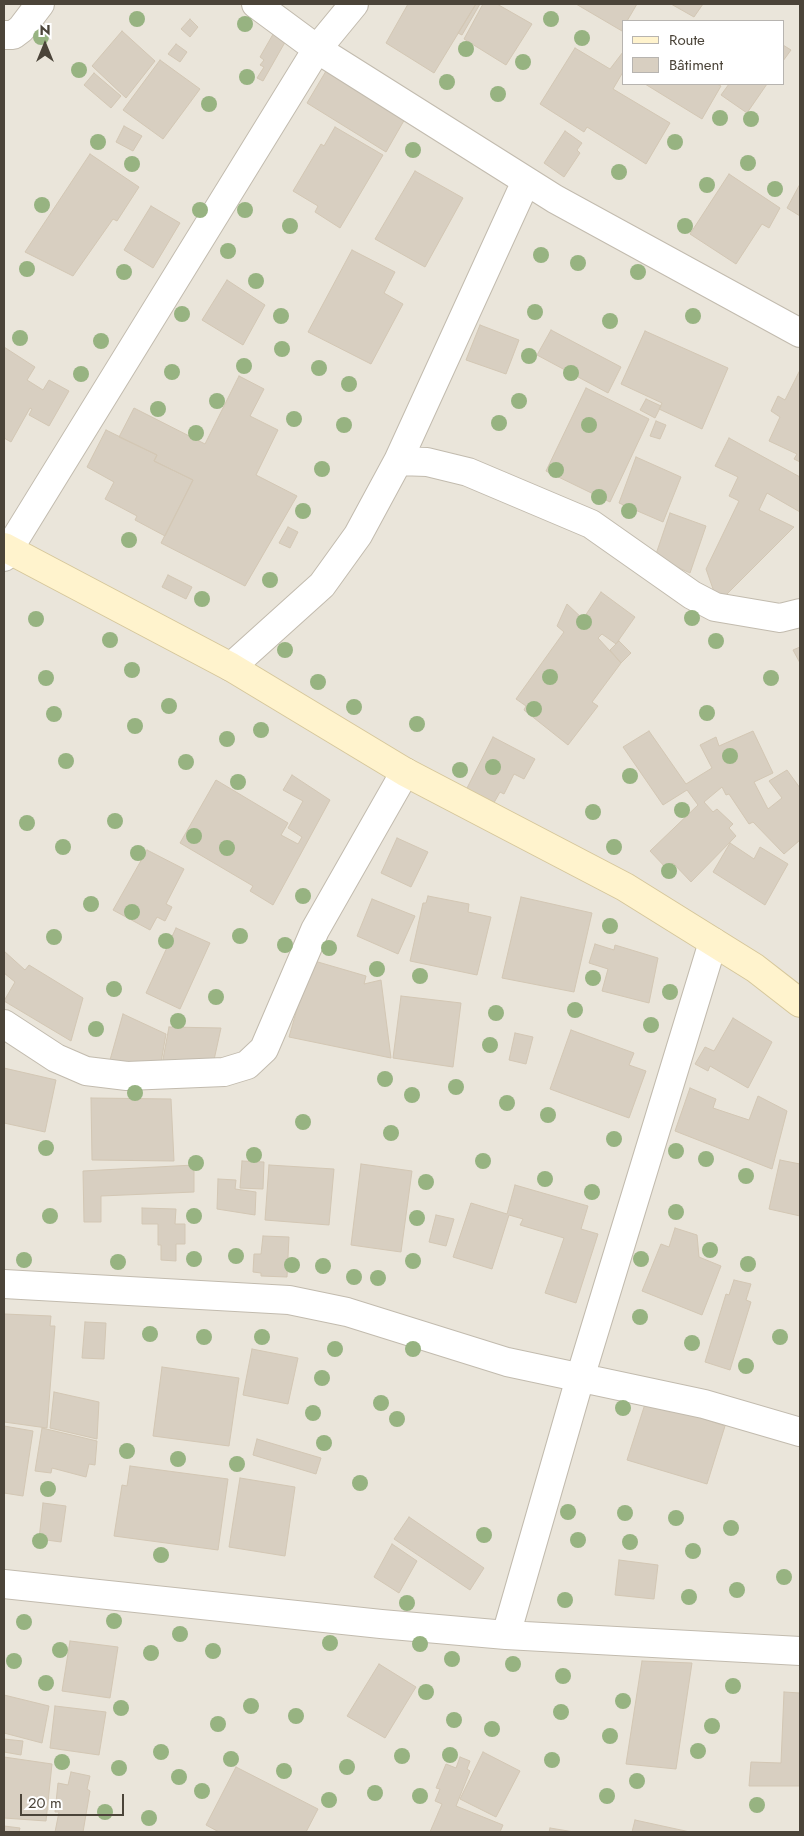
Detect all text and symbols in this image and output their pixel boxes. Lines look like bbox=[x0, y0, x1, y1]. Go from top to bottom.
north arrow bbox=[20, 20, 70, 70]
text: N bbox=[39, 20, 51, 40]
legend bbox=[622, 20, 784, 85]
text: Route bbox=[669, 29, 705, 51]
text: Bâtiment bbox=[669, 54, 723, 76]
scale bar bbox=[22, 1784, 126, 1816]
text: 20 m bbox=[28, 1792, 62, 1814]

